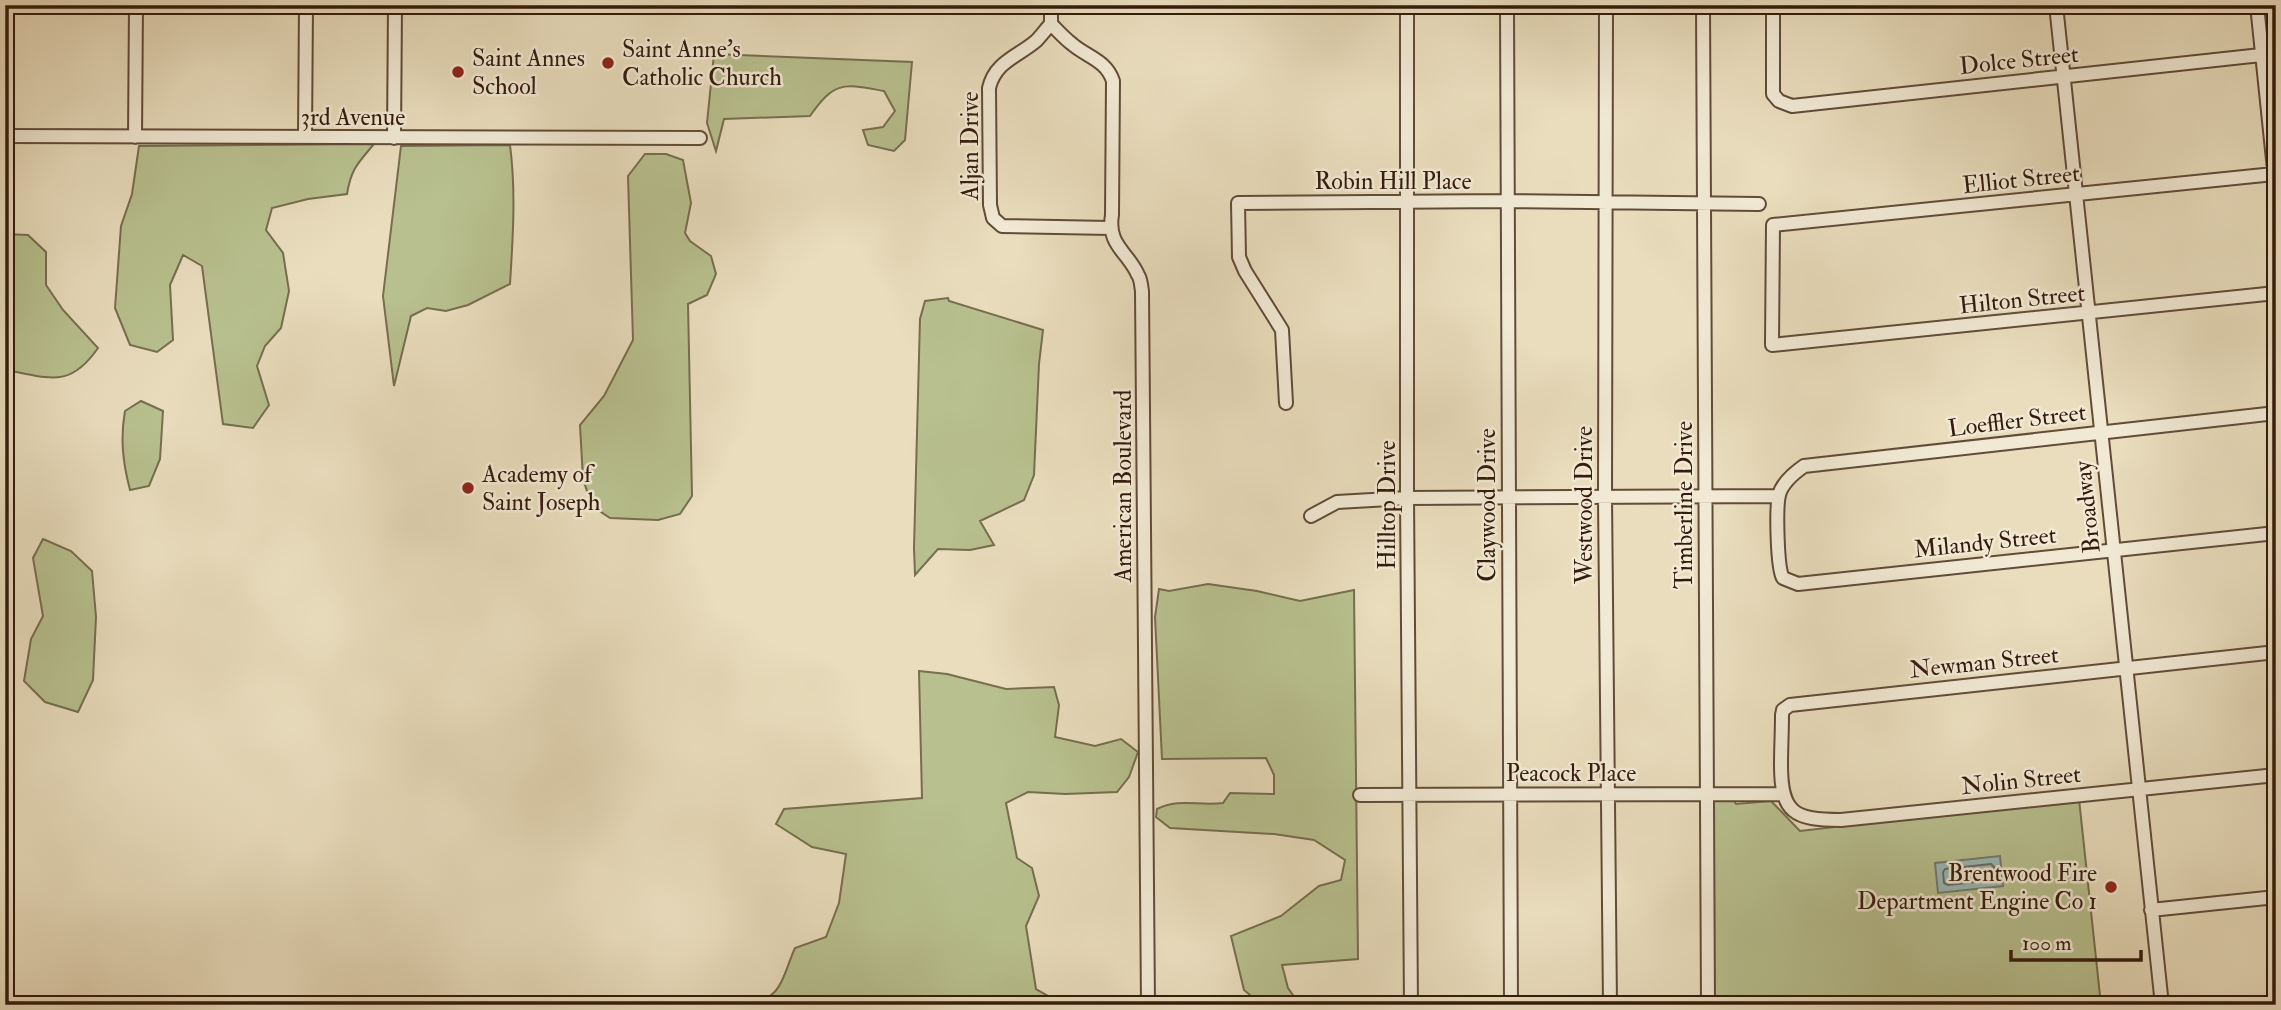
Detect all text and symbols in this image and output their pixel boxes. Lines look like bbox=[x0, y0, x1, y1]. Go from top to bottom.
place label: Saint Anne's Catholic Church bbox=[622, 34, 782, 93]
street label: Dolce Street bbox=[1958, 39, 2080, 82]
place label: Saint Annes School bbox=[472, 43, 585, 102]
marker: Saint Anne's Catholic Church bbox=[600, 55, 616, 71]
marker: Saint Annes School bbox=[450, 64, 466, 80]
street label: Aljan Drive bbox=[955, 91, 986, 202]
street label: 3rd Avenue bbox=[301, 102, 405, 133]
street label: Elliot Street bbox=[1961, 158, 2082, 201]
street label: Robin Hill Place bbox=[1314, 166, 1472, 197]
street label: Hilton Street bbox=[1957, 277, 2087, 322]
street label: American Boulevard bbox=[1108, 390, 1139, 583]
street label: Loeffler Street bbox=[1946, 397, 2088, 444]
street label: Timberline Drive bbox=[1669, 421, 1700, 589]
street label: Westwood Drive bbox=[1569, 426, 1600, 585]
street label: Claywood Drive bbox=[1472, 428, 1503, 582]
street label: Hilltop Drive bbox=[1372, 440, 1403, 570]
place label: Academy of Saint Joseph bbox=[481, 459, 601, 518]
street label: Broadway bbox=[2067, 459, 2108, 555]
marker: Academy of Saint Joseph bbox=[460, 480, 476, 496]
street label: Milandy Street bbox=[1912, 520, 2058, 565]
street label: Newman Street bbox=[1908, 639, 2060, 686]
street label: Peacock Place bbox=[1506, 758, 1636, 789]
street label: Nolin Street bbox=[1960, 759, 2083, 802]
place label: Brentwood Fire Department Engine Co 1 bbox=[1857, 858, 2097, 917]
marker: Brentwood Fire Department Engine Co 1 bbox=[2103, 879, 2119, 895]
scale bar bbox=[2011, 919, 2141, 963]
text: 100 m bbox=[2022, 930, 2072, 957]

